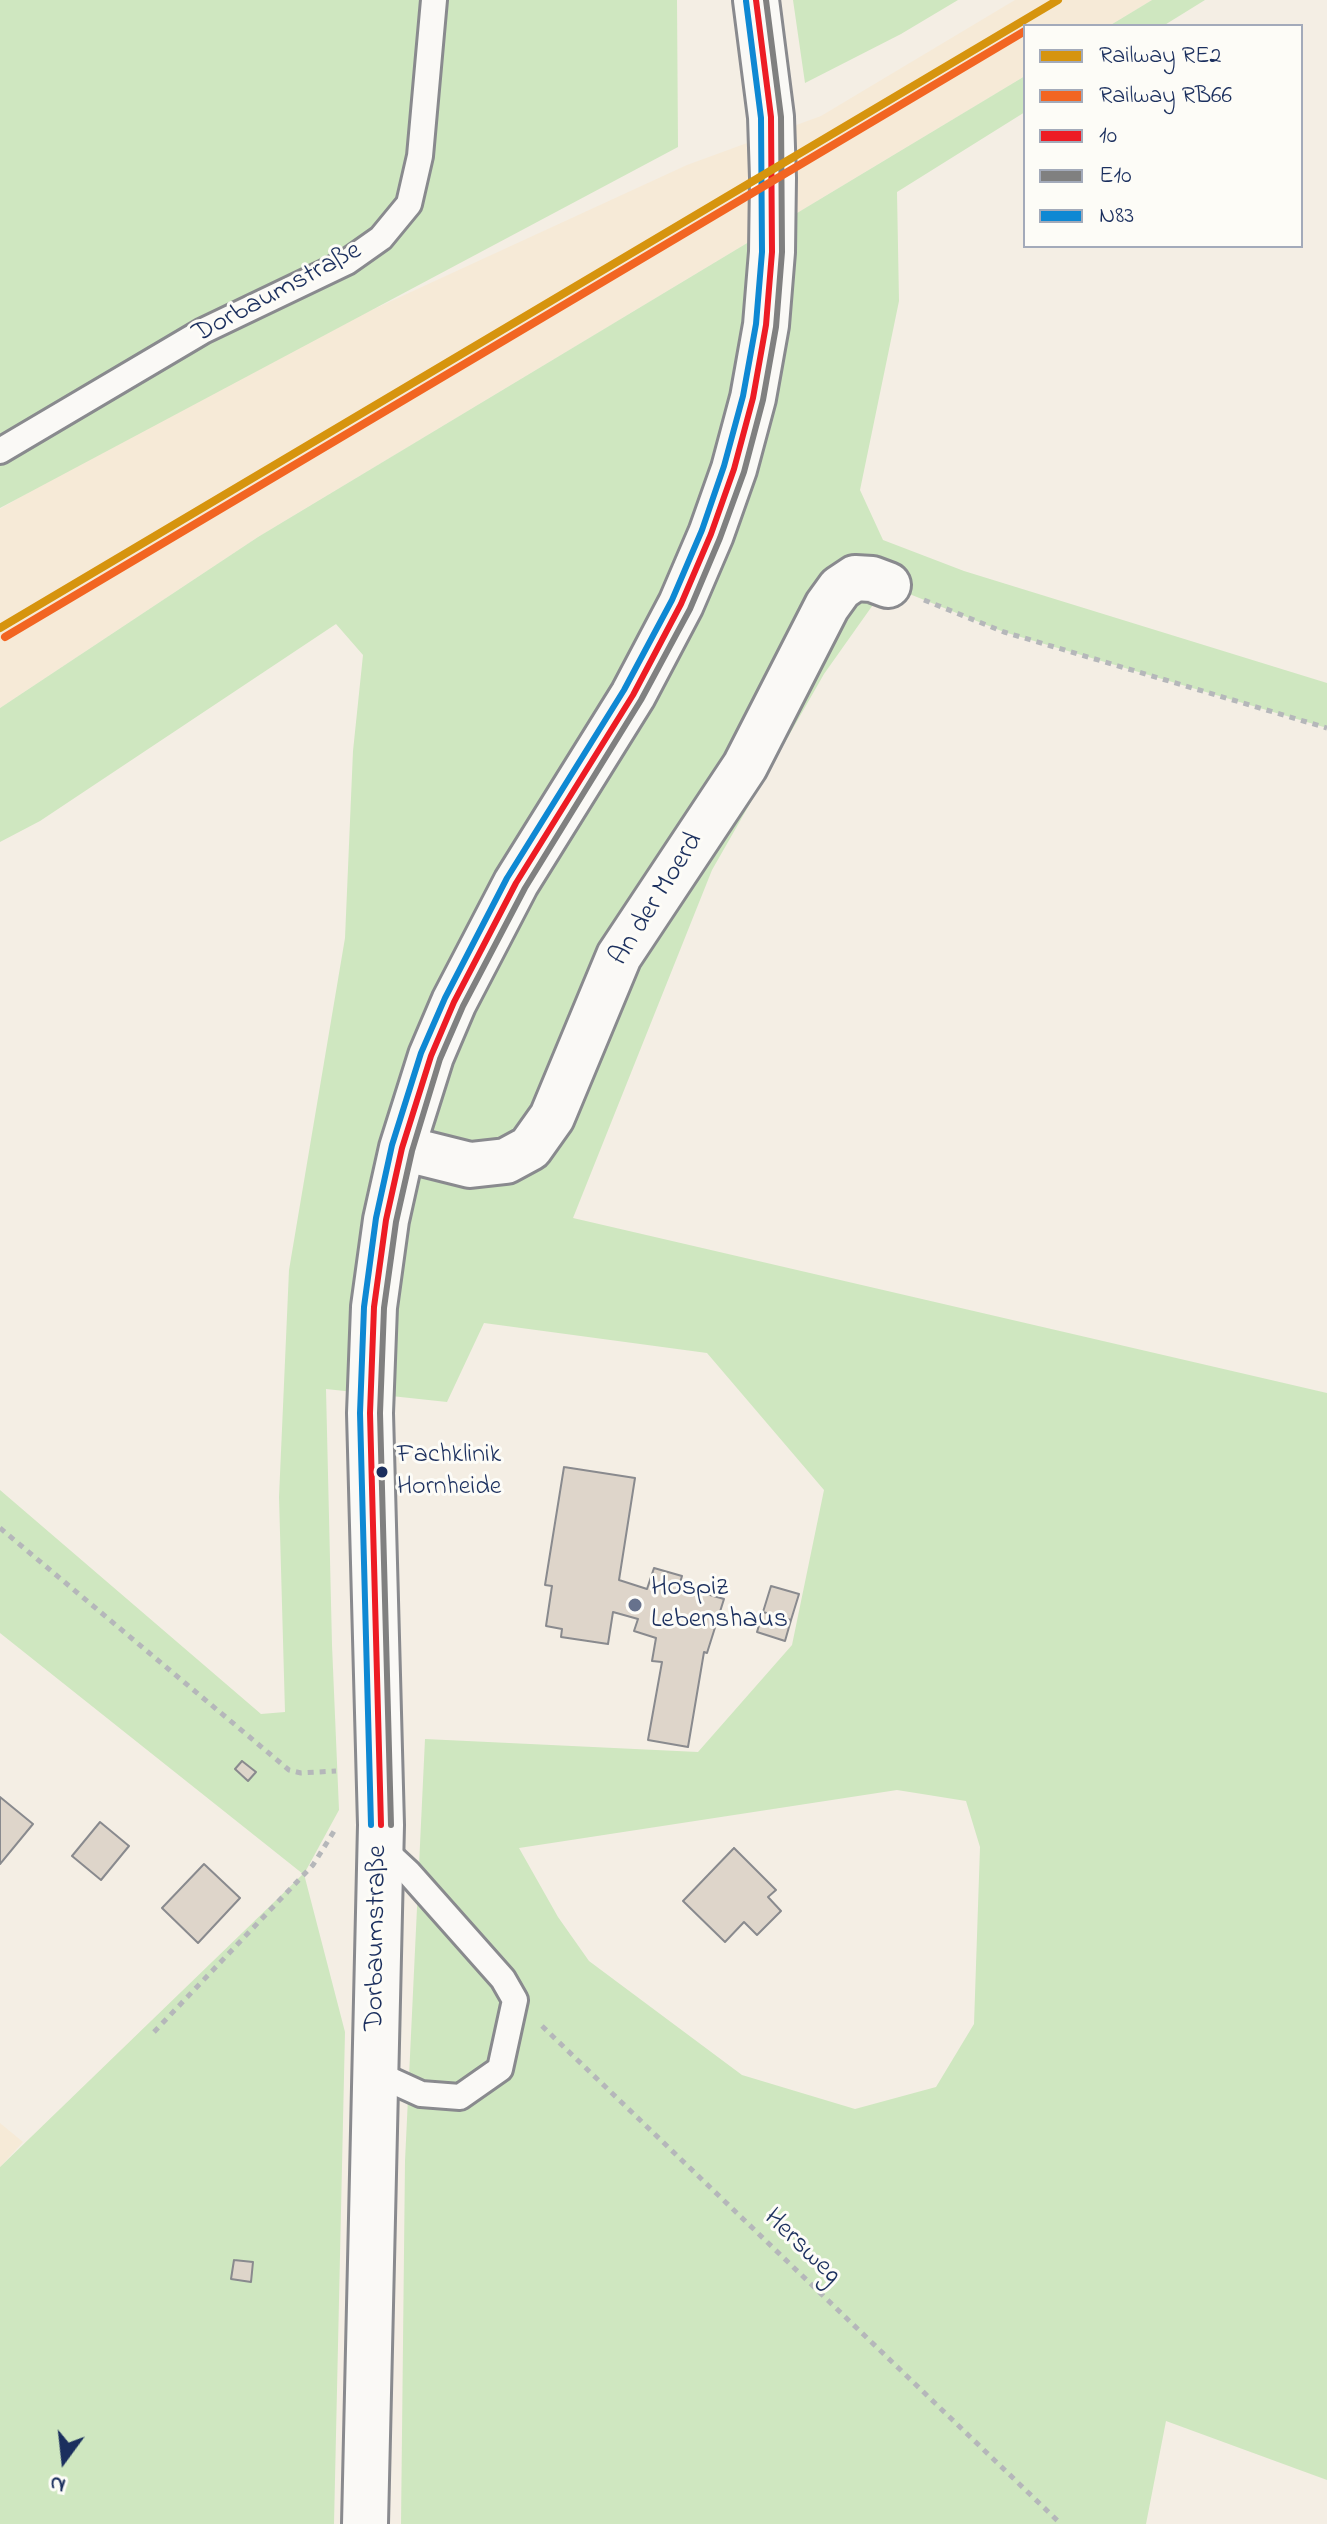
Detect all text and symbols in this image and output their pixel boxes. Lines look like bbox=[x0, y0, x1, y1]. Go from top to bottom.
legend bbox=[1023, 24, 1303, 248]
text: Railway RE2 bbox=[1099, 39, 1221, 74]
text: Railway RB66 bbox=[1099, 79, 1232, 114]
text: 10 bbox=[1099, 119, 1117, 154]
text: E10 bbox=[1099, 159, 1132, 194]
text: N83 bbox=[1099, 199, 1134, 234]
street label: Dorbaumstraße bbox=[188, 236, 368, 352]
street label: An der Moerd bbox=[604, 827, 712, 973]
place label: Fachklinik Hornheide bbox=[397, 1441, 501, 1502]
marker: Fachklinik Hornheide bbox=[374, 1464, 390, 1480]
place label: Hospiz Lebenshaus bbox=[651, 1572, 788, 1638]
marker: Hospiz Lebenshaus bbox=[626, 1596, 644, 1614]
street label: Dorbaumstraße bbox=[360, 1845, 396, 2031]
street label: Hersweg bbox=[755, 2203, 847, 2293]
north arrow bbox=[24, 2420, 104, 2500]
text: N bbox=[46, 2466, 69, 2501]

